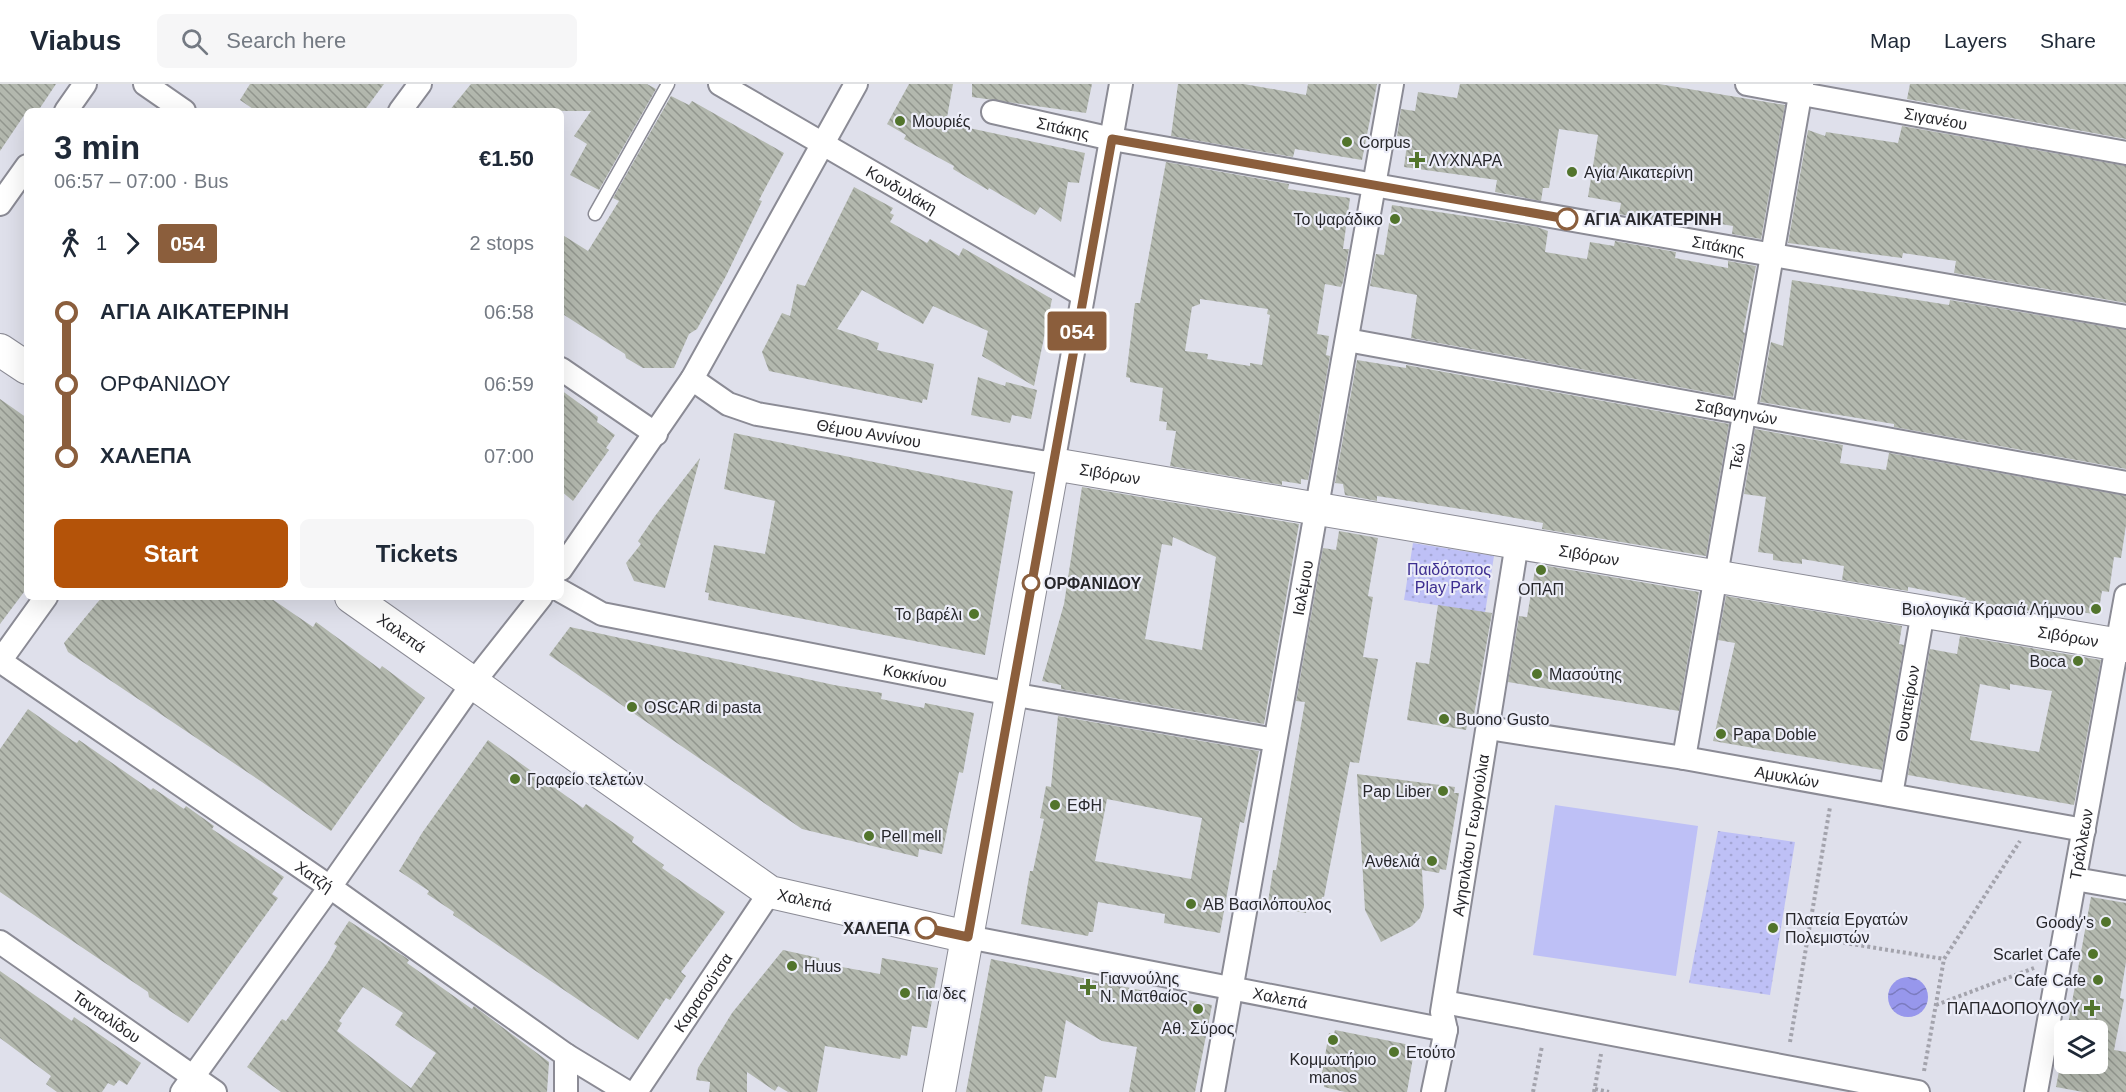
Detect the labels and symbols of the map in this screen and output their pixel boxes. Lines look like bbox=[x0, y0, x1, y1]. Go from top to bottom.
street label: Σιγανέου bbox=[1903, 105, 1969, 133]
place label: Μουριές bbox=[912, 113, 971, 130]
marker: Μουριές bbox=[893, 114, 907, 128]
street label: Σιτάκης bbox=[1035, 114, 1091, 143]
place label: Corpus bbox=[1359, 134, 1411, 151]
marker: Corpus bbox=[1340, 135, 1354, 149]
place label: ΛΥΧΝΑΡΑ bbox=[1429, 152, 1503, 169]
marker: ΛΥΧΝΑΡΑ bbox=[1410, 153, 1424, 167]
street label: Κονδυλάκη bbox=[863, 163, 940, 217]
place label: Αγία Αικατερίνη bbox=[1584, 164, 1693, 181]
marker: Αγία Αικατερίνη bbox=[1565, 165, 1579, 179]
marker: ΑΓΙΑ ΑΙΚΑΤΕΡΙΝΗ bbox=[1556, 208, 1578, 230]
place label: Το ψαράδικο bbox=[1293, 211, 1383, 228]
place label: ΑΓΙΑ ΑΙΚΑΤΕΡΙΝΗ bbox=[1584, 211, 1721, 228]
marker: Το ψαράδικο bbox=[1388, 212, 1402, 226]
street label: Σιτάκης bbox=[1691, 233, 1747, 259]
line badge: 054 bbox=[1042, 312, 1112, 350]
street label: Σαβαγηνών bbox=[1694, 396, 1779, 428]
street label: Θέμου Αννίνου bbox=[815, 416, 922, 451]
street label: Τεώ bbox=[1727, 442, 1748, 472]
street label: Σιβόρων bbox=[1078, 461, 1141, 488]
street label: Σιβόρων bbox=[1557, 542, 1621, 569]
street label: Ιαλέμου bbox=[1290, 559, 1316, 617]
park label: Παιδότοπος Play Park bbox=[1407, 561, 1491, 596]
marker: ΟΠΑΠ bbox=[1534, 563, 1548, 577]
marker: ΟΡΦΑΝΙΔΟΥ bbox=[1022, 574, 1040, 592]
place label: ΟΡΦΑΝΙΔΟΥ bbox=[1044, 575, 1141, 592]
place label: ΟΠΑΠ bbox=[1518, 581, 1564, 598]
place label: Βιολογικά Κρασιά Λήμνου bbox=[1902, 601, 2084, 618]
marker: Βιολογικά Κρασιά Λήμνου bbox=[2089, 602, 2103, 616]
place label: Το βαρέλι bbox=[894, 606, 962, 623]
marker: Το βαρέλι bbox=[967, 607, 981, 621]
street label: Χαλεπά bbox=[374, 610, 429, 656]
street label: Σιβόρων bbox=[2037, 623, 2100, 650]
place label: Boca bbox=[2030, 653, 2066, 670]
marker: Boca bbox=[2071, 654, 2085, 668]
street label: Κοκκίνου bbox=[882, 661, 948, 690]
street label: Θυατείρων bbox=[1892, 664, 1923, 743]
place label: Μασούτης bbox=[1549, 666, 1622, 683]
marker: Μασούτης bbox=[1530, 667, 1544, 681]
place label: OSCAR di pasta bbox=[644, 699, 761, 716]
marker: OSCAR di pasta bbox=[625, 700, 639, 714]
place label: Buono Gusto bbox=[1456, 711, 1550, 728]
marker: Buono Gusto bbox=[1437, 712, 1451, 726]
place label: Papa Doble bbox=[1733, 726, 1817, 743]
marker: Papa Doble bbox=[1714, 727, 1728, 741]
street label: Αγησιλάου Γεωργούλια bbox=[1449, 753, 1492, 917]
street label: Αμυκλών bbox=[1754, 763, 1820, 791]
place label: Γραφείο τελετών bbox=[527, 771, 644, 788]
marker: Γραφείο τελετών bbox=[508, 772, 522, 786]
place label: Pap Liber bbox=[1363, 783, 1432, 800]
marker: Pap Liber bbox=[1436, 784, 1450, 798]
place label: ΕΦΗ bbox=[1067, 797, 1102, 814]
marker: ΕΦΗ bbox=[1048, 798, 1062, 812]
street label: Τράλλεων bbox=[2067, 807, 2096, 881]
place label: Pell mell bbox=[881, 828, 941, 845]
marker: Pell mell bbox=[862, 829, 876, 843]
place label: Ανθελιά bbox=[1365, 853, 1420, 870]
marker: Ανθελιά bbox=[1425, 854, 1439, 868]
street label: Χατζή bbox=[292, 858, 336, 895]
street label: Χαλεπά bbox=[776, 886, 833, 915]
place label: ΑΒ Βασιλόπουλος bbox=[1203, 896, 1332, 913]
marker: ΑΒ Βασιλόπουλος bbox=[1184, 897, 1198, 911]
place label: Πλατεία Εργατών Πολεμιστών bbox=[1785, 911, 1908, 946]
place label: Goody's bbox=[2036, 914, 2094, 931]
marker: Goody's bbox=[2099, 915, 2113, 929]
marker: ΧΑΛΕΠΑ bbox=[915, 917, 937, 939]
place label: ΧΑΛΕΠΑ bbox=[843, 920, 910, 937]
marker: Πλατεία Εργατών Πολεμιστών bbox=[1766, 921, 1780, 935]
place label: Scarlet Cafe bbox=[1993, 946, 2081, 963]
marker: Scarlet Cafe bbox=[2086, 947, 2100, 961]
street label: Καρασούτσα bbox=[671, 950, 736, 1035]
place label: Huus bbox=[804, 958, 841, 975]
marker: Huus bbox=[785, 959, 799, 973]
place label: Γιαννούλης Ν. Ματθαίος bbox=[1100, 970, 1188, 1005]
place label: Cafe Cafe bbox=[2014, 972, 2086, 989]
marker: Cafe Cafe bbox=[2091, 973, 2105, 987]
marker: Γιαννούλης Ν. Ματθαίος bbox=[1081, 980, 1095, 994]
place label: Για δες bbox=[917, 985, 966, 1002]
street label: Χαλεπά bbox=[1251, 985, 1309, 1012]
marker: Για δες bbox=[898, 986, 912, 1000]
street label: Τανταλίδου bbox=[69, 987, 143, 1046]
place label: ΠΑΠΑΔΟΠΟΥΛΟΥ bbox=[1947, 1000, 2080, 1017]
marker: ΠΑΠΑΔΟΠΟΥΛΟΥ bbox=[2085, 1001, 2099, 1015]
marker: Αθ. Σύρος bbox=[1191, 1002, 1205, 1016]
place label: Αθ. Σύρος bbox=[1162, 1020, 1235, 1037]
marker: Κομμωτήριο manos bbox=[1326, 1033, 1340, 1047]
place label: Ετούτο bbox=[1406, 1044, 1456, 1061]
marker: Ετούτο bbox=[1387, 1045, 1401, 1059]
place label: Κομμωτήριο manos bbox=[1290, 1051, 1377, 1086]

